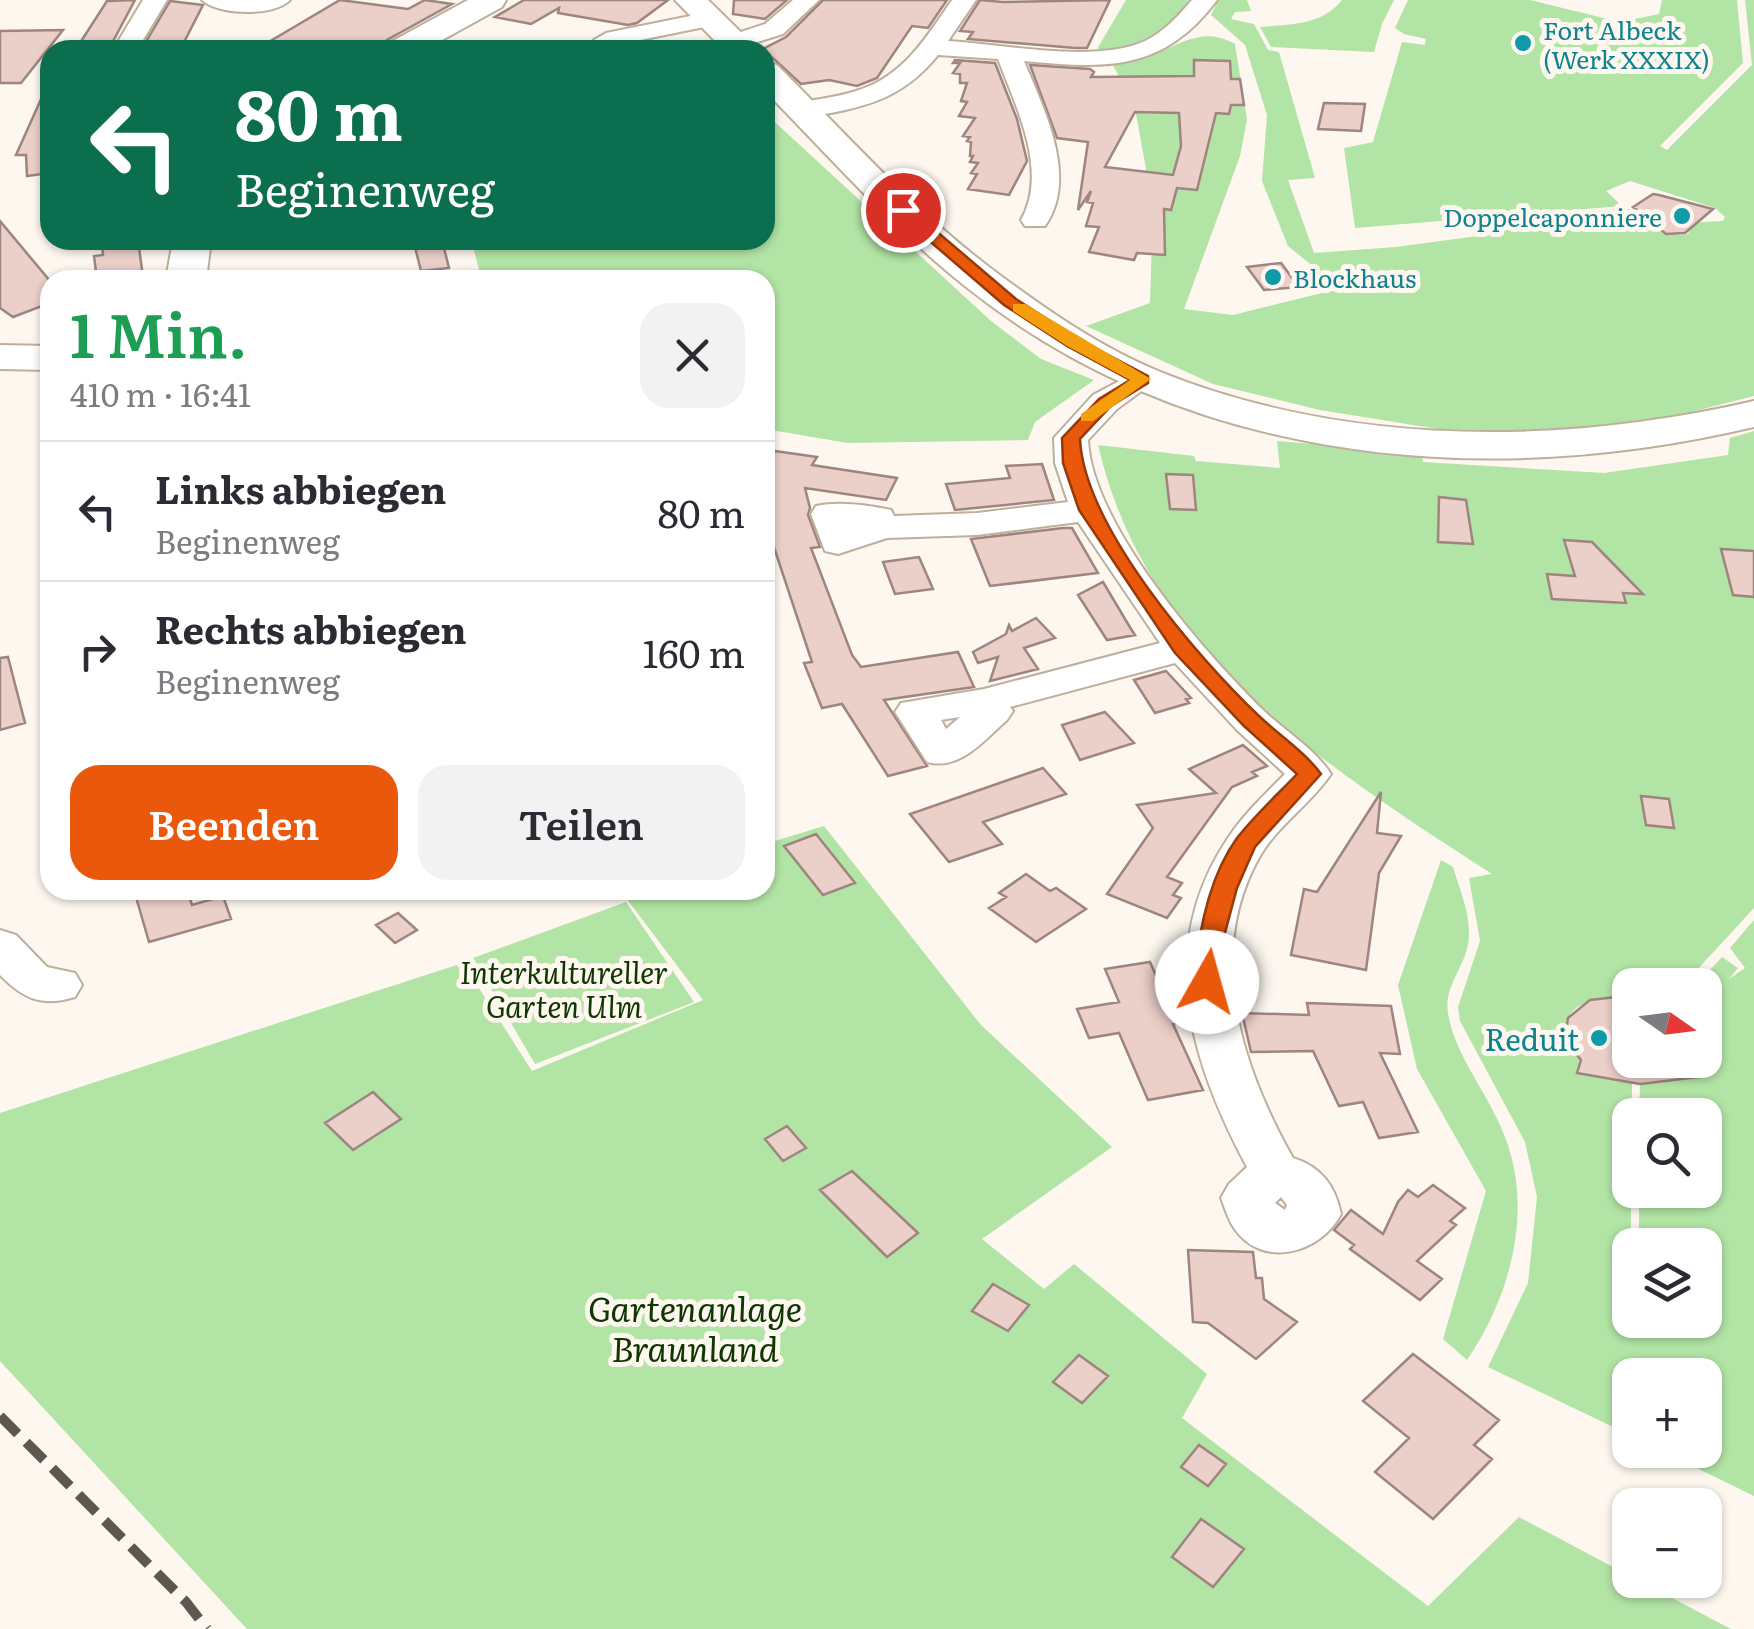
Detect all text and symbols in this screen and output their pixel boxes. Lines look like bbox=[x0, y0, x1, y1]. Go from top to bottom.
place label: Fort Albeck (Werk XXXIX) bbox=[1543, 11, 1710, 77]
marker: Fort Albeck (Werk XXXIX) bbox=[1512, 32, 1534, 54]
text: 80 m bbox=[235, 59, 403, 163]
icon: left bbox=[70, 80, 200, 210]
text: Beginenweg bbox=[235, 154, 495, 221]
pin bbox=[861, 168, 946, 253]
icon: arrive bbox=[876, 183, 931, 238]
place label: Doppelcaponniere bbox=[1443, 198, 1662, 235]
marker: Doppelcaponniere bbox=[1671, 205, 1693, 227]
place label: Blockhaus bbox=[1293, 259, 1416, 296]
marker: Blockhaus bbox=[1262, 266, 1284, 288]
text: 1 Min. bbox=[70, 287, 248, 376]
button: close bbox=[640, 303, 745, 408]
text: 410 m · 16:41 bbox=[70, 369, 251, 417]
text: Links abbiegen bbox=[155, 459, 446, 516]
text: 80 m bbox=[658, 483, 745, 540]
icon: left bbox=[70, 484, 125, 539]
text: Beginenweg bbox=[155, 516, 340, 564]
text: Rechts abbiegen bbox=[155, 599, 467, 656]
text: 160 m bbox=[643, 623, 745, 680]
icon: right bbox=[70, 624, 125, 679]
text: Beginenweg bbox=[155, 656, 340, 704]
button: Beenden bbox=[70, 765, 398, 880]
button: Teilen bbox=[418, 765, 745, 880]
position arrow bbox=[1155, 930, 1259, 1034]
park label: Interkultureller Garten Ulm bbox=[460, 949, 668, 1027]
north arrow bbox=[1612, 968, 1722, 1078]
map controls bbox=[1612, 968, 1722, 1598]
place label: Reduit bbox=[1484, 1016, 1579, 1060]
marker: Reduit bbox=[1588, 1027, 1610, 1049]
button: search bbox=[1612, 1098, 1722, 1208]
button: layers bbox=[1612, 1228, 1722, 1338]
park label: Gartenanlage Braunland bbox=[588, 1281, 802, 1373]
button: + bbox=[1612, 1358, 1722, 1468]
button: − bbox=[1612, 1488, 1722, 1598]

